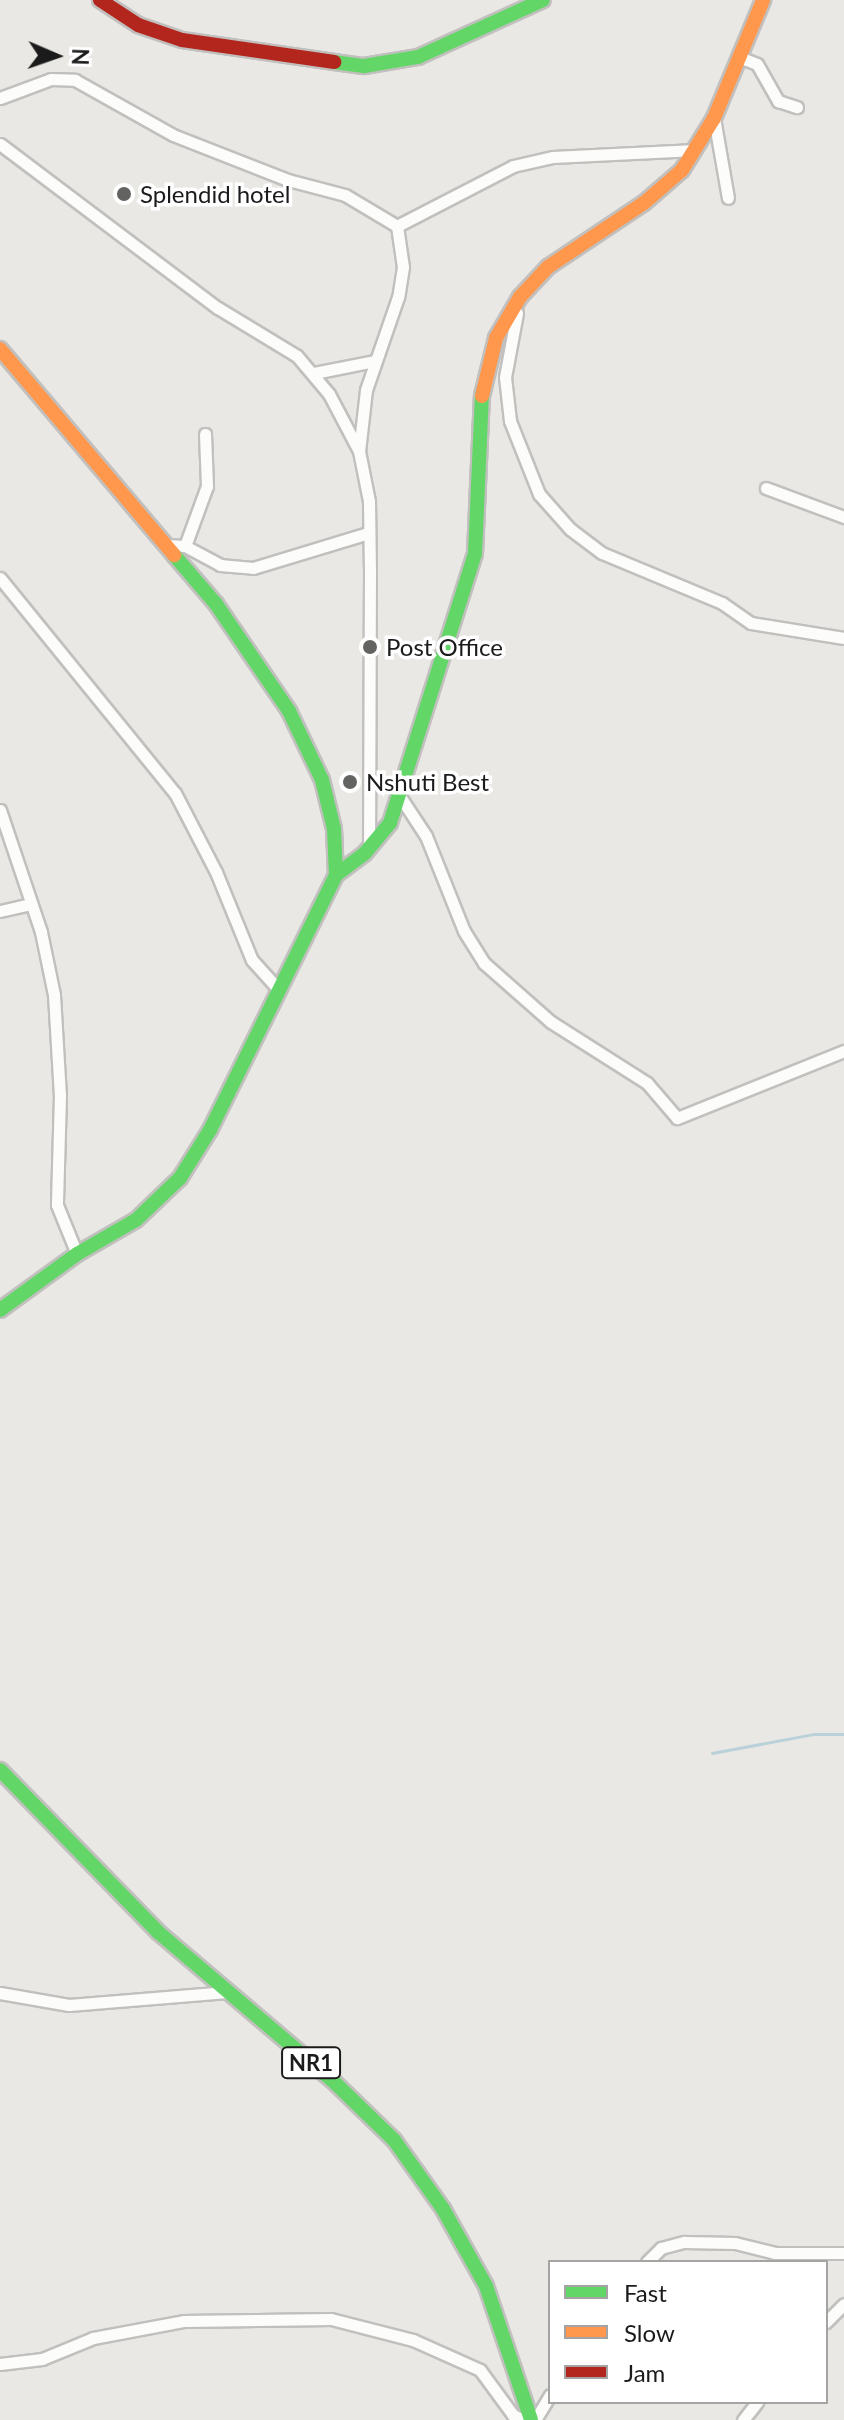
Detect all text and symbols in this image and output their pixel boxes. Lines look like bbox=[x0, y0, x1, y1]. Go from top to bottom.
north arrow bbox=[16, 16, 96, 96]
text: N bbox=[67, 48, 94, 66]
place label: Splendid hotel bbox=[140, 180, 290, 208]
marker: Splendid hotel bbox=[115, 185, 133, 203]
place label: Post Office bbox=[386, 633, 503, 661]
marker: Post Office bbox=[361, 638, 379, 656]
place label: Nshuti Best bbox=[366, 768, 489, 796]
marker: Nshuti Best bbox=[341, 773, 359, 791]
road number: NR1 bbox=[281, 2045, 341, 2081]
legend bbox=[548, 2260, 828, 2404]
text: Fast bbox=[624, 2278, 667, 2307]
text: Slow bbox=[624, 2318, 675, 2347]
text: Jam bbox=[624, 2358, 665, 2387]

